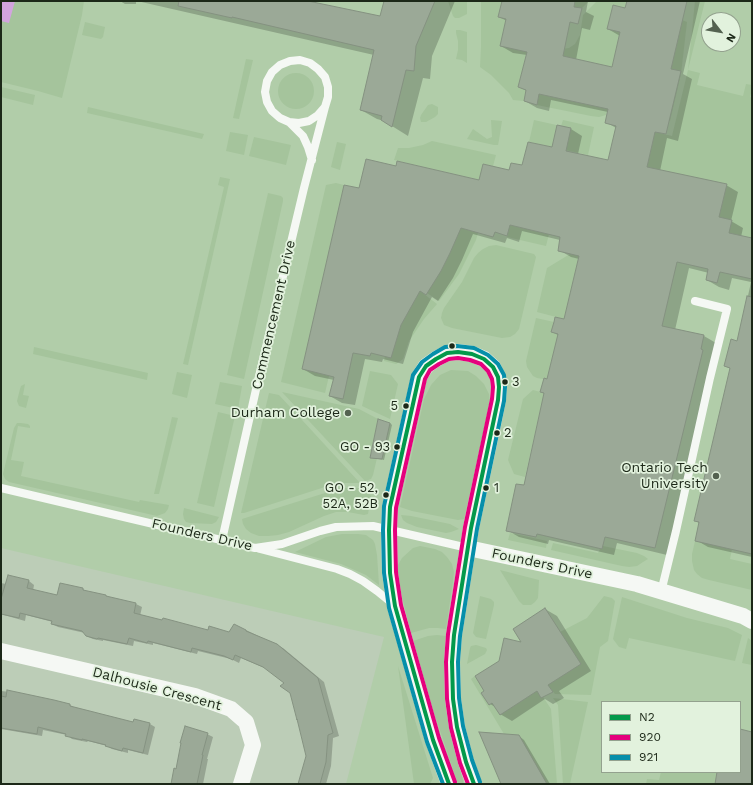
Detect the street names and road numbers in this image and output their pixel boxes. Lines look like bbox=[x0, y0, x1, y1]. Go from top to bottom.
street label: Commencement Drive bbox=[249, 239, 299, 391]
street label: Founders Drive bbox=[150, 515, 254, 555]
street label: Founders Drive bbox=[490, 545, 594, 583]
street label: Dalhousie Crescent bbox=[91, 664, 223, 714]

